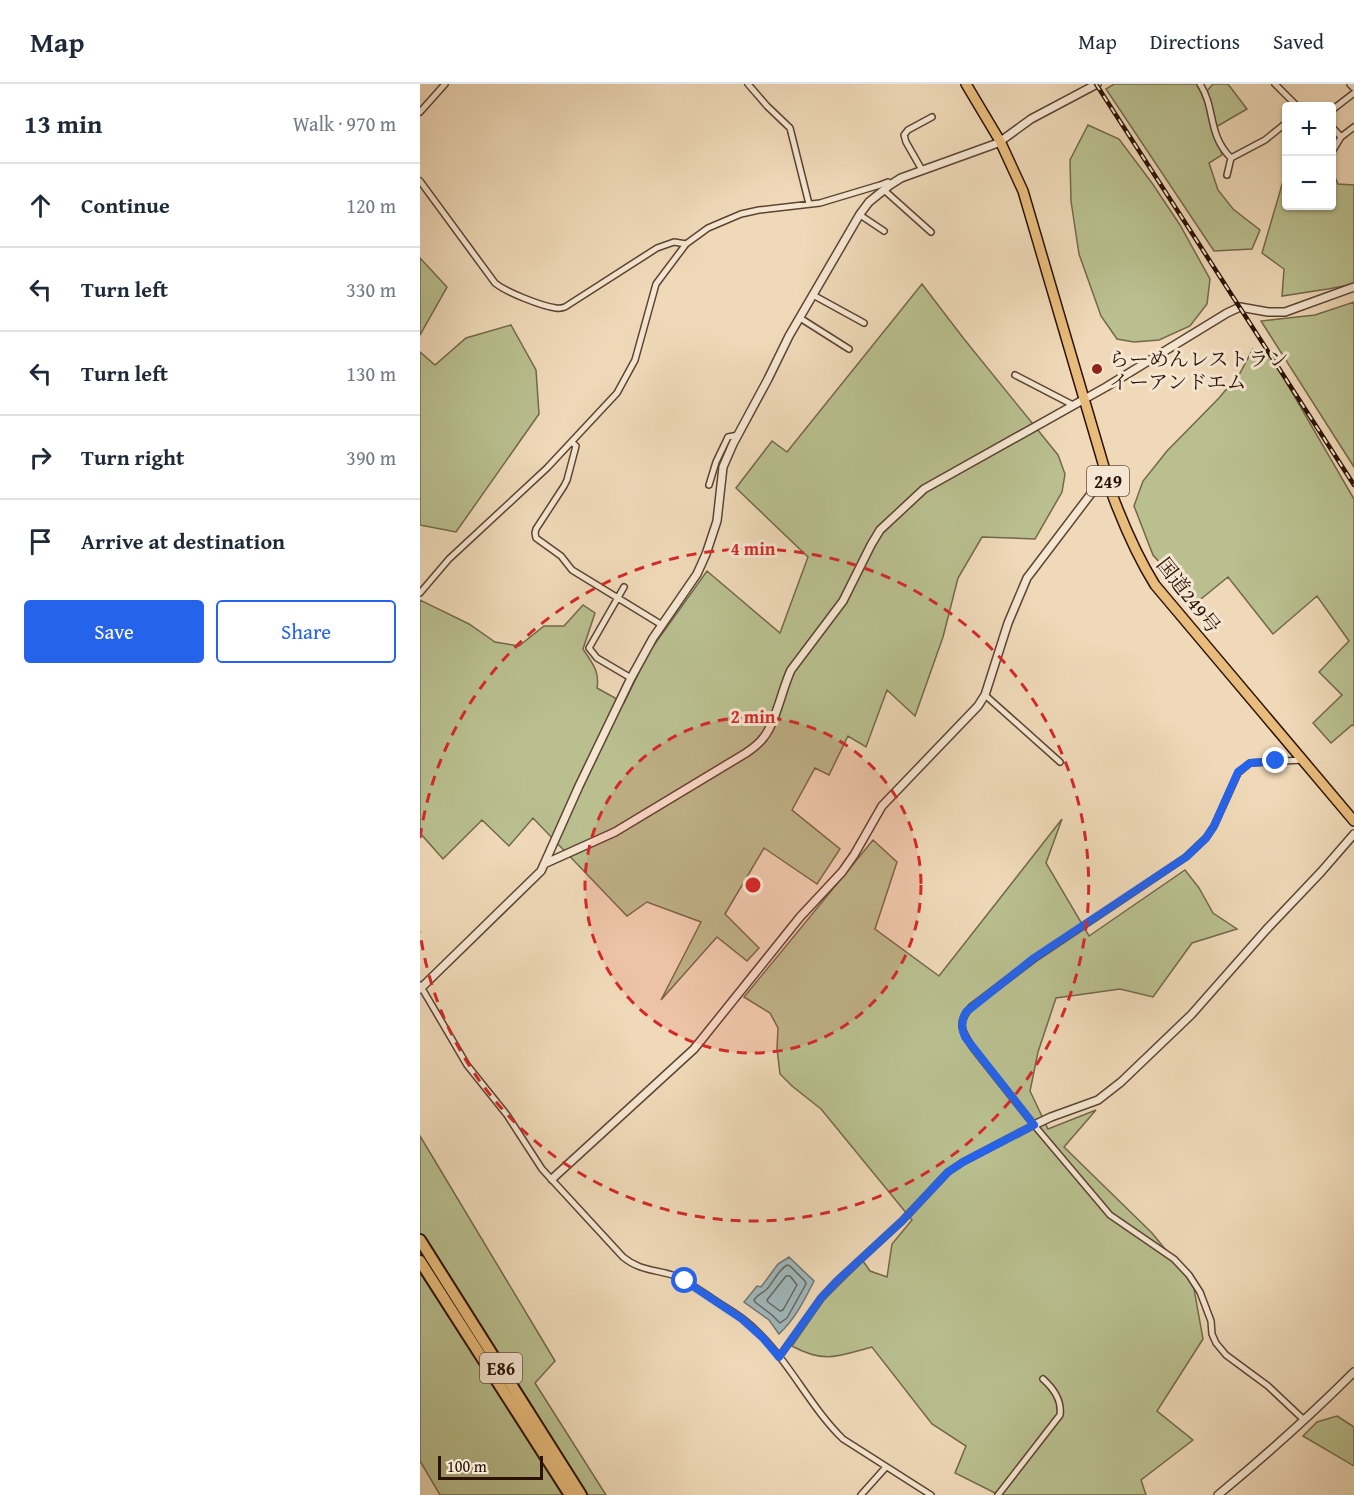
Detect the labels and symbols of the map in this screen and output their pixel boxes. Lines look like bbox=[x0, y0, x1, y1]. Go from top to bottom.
place label: らーめんレストラン イーアンドエム bbox=[1109, 344, 1288, 396]
marker: らーめんレストラン イーアンドエム bbox=[1090, 362, 1104, 376]
road number: 249 bbox=[1087, 466, 1129, 496]
text: 4 min bbox=[731, 535, 776, 562]
street label: 国道249号 bbox=[1150, 551, 1228, 639]
text: 2 min bbox=[731, 703, 776, 730]
route end bbox=[1262, 747, 1288, 773]
centre of rings bbox=[743, 875, 763, 895]
route start bbox=[671, 1267, 697, 1293]
road number: E86 bbox=[480, 1353, 522, 1383]
scale bar bbox=[438, 1453, 543, 1480]

